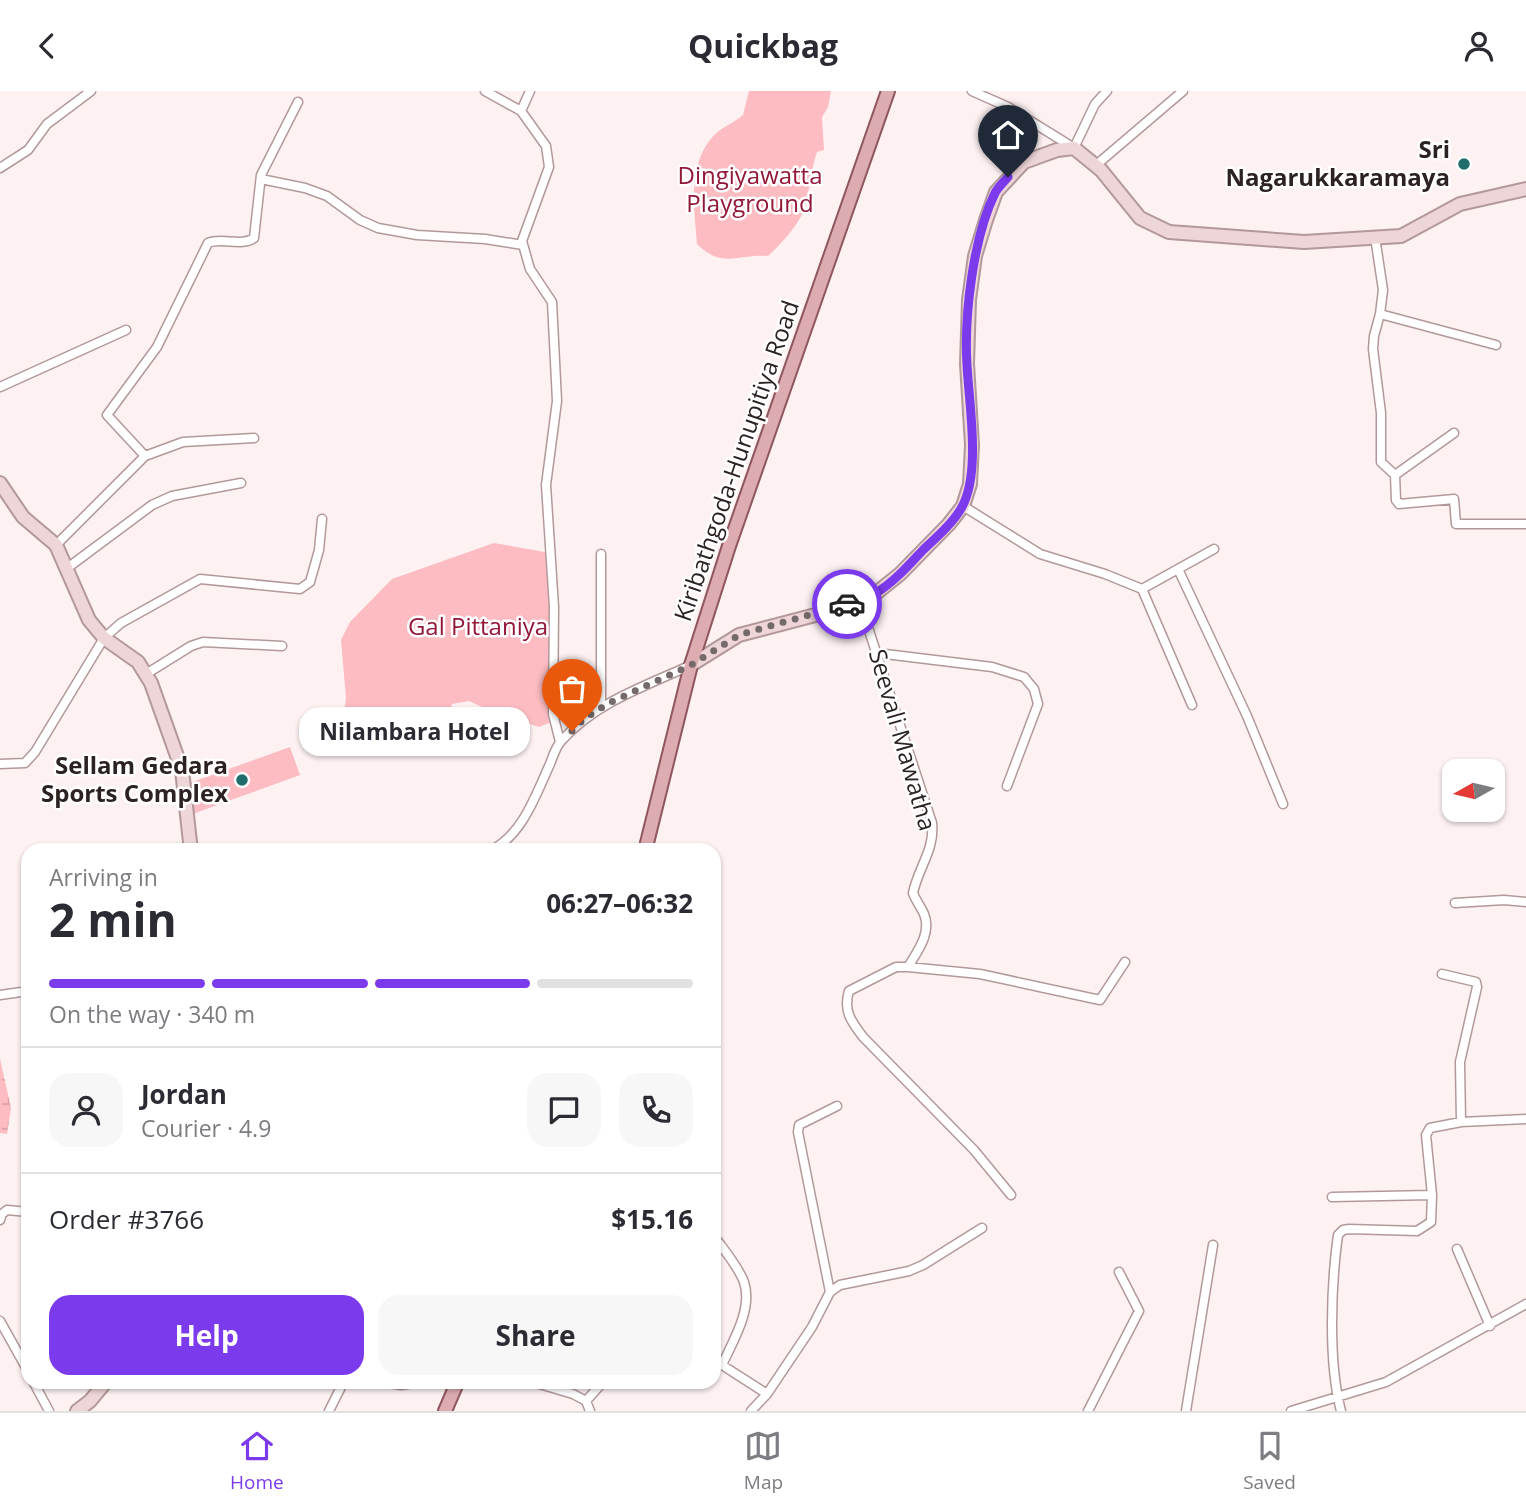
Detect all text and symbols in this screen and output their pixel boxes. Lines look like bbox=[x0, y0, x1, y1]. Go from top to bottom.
text: Quickbag bbox=[688, 24, 838, 67]
icon: back bbox=[28, 27, 66, 65]
icon: person bbox=[1460, 27, 1498, 65]
pin bbox=[978, 105, 1038, 177]
icon: home bbox=[989, 116, 1027, 154]
place label: Sri Nagarukkaramaya bbox=[1225, 132, 1450, 193]
marker: Sri Nagarukkaramaya bbox=[1456, 156, 1472, 172]
park label: Dingiyawatta Playground bbox=[677, 158, 823, 219]
street label: Kiribathgoda-Hunupitiya Road bbox=[665, 296, 806, 625]
courier bbox=[812, 569, 882, 639]
icon: car bbox=[828, 585, 866, 623]
park label: Gal Pittaniya bbox=[408, 609, 548, 642]
street label: Seevali Mawatha bbox=[862, 645, 945, 834]
pin bbox=[542, 659, 602, 731]
icon: bag bbox=[553, 670, 591, 708]
callout: Nilambara Hotel bbox=[299, 707, 530, 755]
text: Nilambara Hotel bbox=[319, 715, 510, 747]
place label: Sellam Gedara Sports Complex bbox=[41, 748, 228, 809]
north arrow bbox=[1442, 759, 1505, 823]
map controls bbox=[1442, 759, 1505, 822]
marker: Sellam Gedara Sports Complex bbox=[234, 772, 250, 788]
text: Arriving in bbox=[49, 861, 158, 893]
text: 06:27–06:32 bbox=[546, 885, 693, 921]
text: 2 min bbox=[49, 888, 177, 950]
text: On the way · 340 m bbox=[49, 998, 255, 1030]
button: person bbox=[49, 1073, 123, 1147]
button: chat bbox=[527, 1073, 601, 1147]
button: phone bbox=[619, 1073, 693, 1147]
text: Jordan bbox=[141, 1076, 227, 1112]
text: Courier · 4.9 bbox=[141, 1112, 271, 1144]
text: Order #3766 bbox=[49, 1201, 204, 1237]
text: $15.16 bbox=[611, 1201, 693, 1237]
button: Help bbox=[49, 1295, 364, 1375]
button: Share bbox=[378, 1295, 693, 1375]
tab: Home bbox=[230, 1427, 284, 1495]
tab: Map bbox=[744, 1427, 783, 1495]
tab: Saved bbox=[1243, 1427, 1296, 1495]

